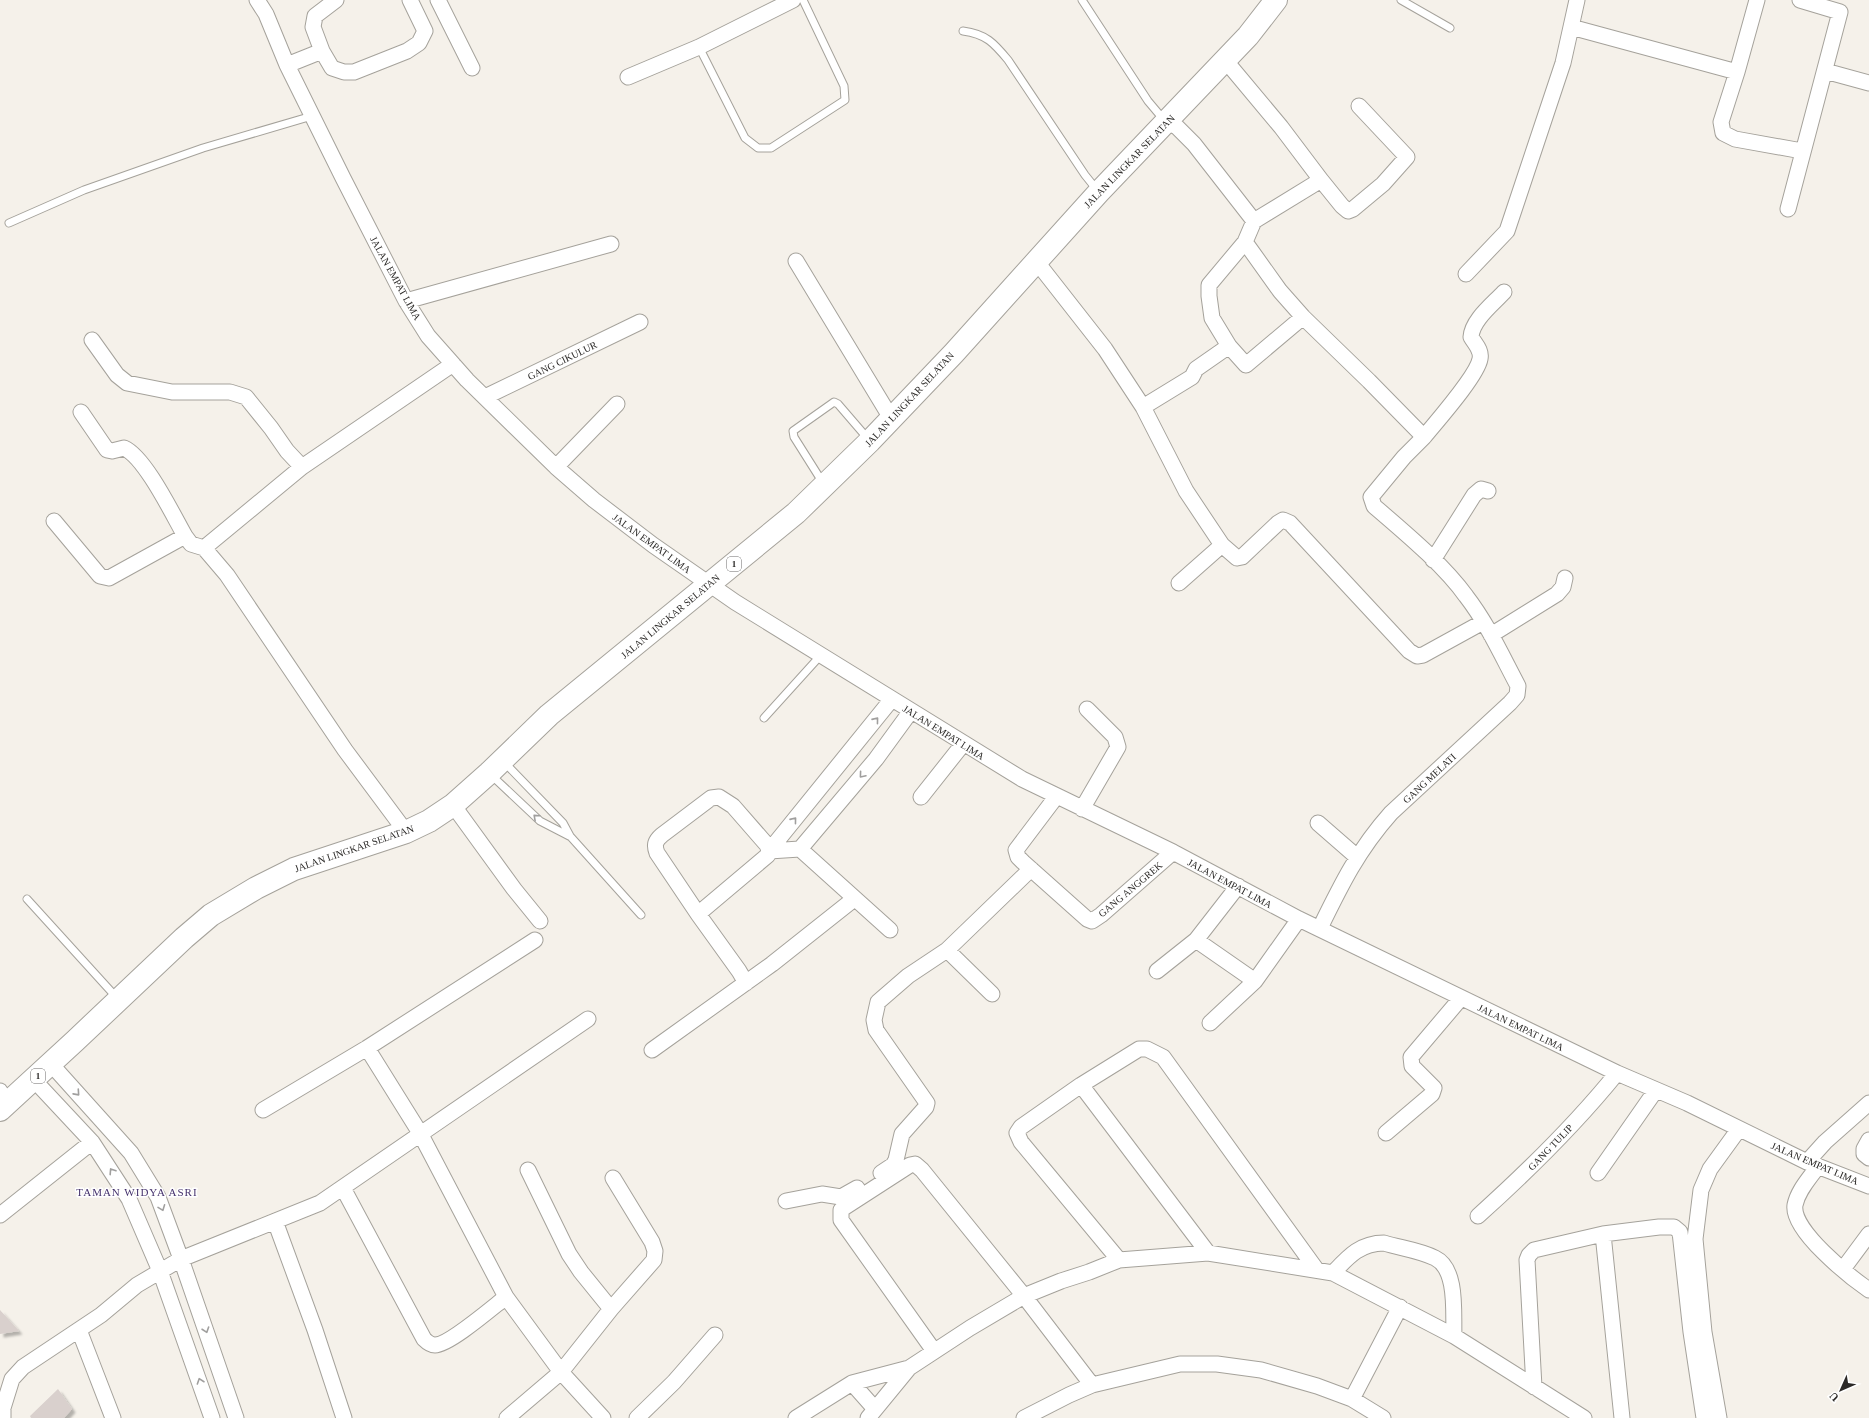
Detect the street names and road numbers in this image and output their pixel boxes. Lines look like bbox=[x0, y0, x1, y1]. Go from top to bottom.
street label: JALAN LINGKAR SELATAN bbox=[1082, 112, 1177, 210]
street label: JALAN EMPAT LIMA bbox=[368, 235, 424, 323]
street label: GANG CIKULUR bbox=[526, 339, 599, 382]
street label: JALAN LINGKAR SELATAN bbox=[863, 350, 956, 449]
street label: JALAN EMPAT LIMA bbox=[610, 511, 694, 576]
road number: 1 bbox=[727, 557, 741, 571]
street label: JALAN LINGKAR SELATAN bbox=[619, 572, 722, 661]
street label: JALAN EMPAT LIMA bbox=[901, 703, 987, 762]
street label: GANG MELATI bbox=[1401, 751, 1458, 806]
street label: JALAN LINGKAR SELATAN bbox=[293, 823, 415, 874]
street label: JALAN EMPAT LIMA bbox=[1186, 857, 1274, 911]
street label: GANG ANGGREK bbox=[1096, 859, 1165, 919]
street label: JALAN EMPAT LIMA bbox=[1476, 1002, 1566, 1053]
road number: 1 bbox=[31, 1069, 45, 1083]
street label: GANG TULIP bbox=[1526, 1122, 1575, 1173]
street label: JALAN EMPAT LIMA bbox=[1769, 1140, 1861, 1187]

